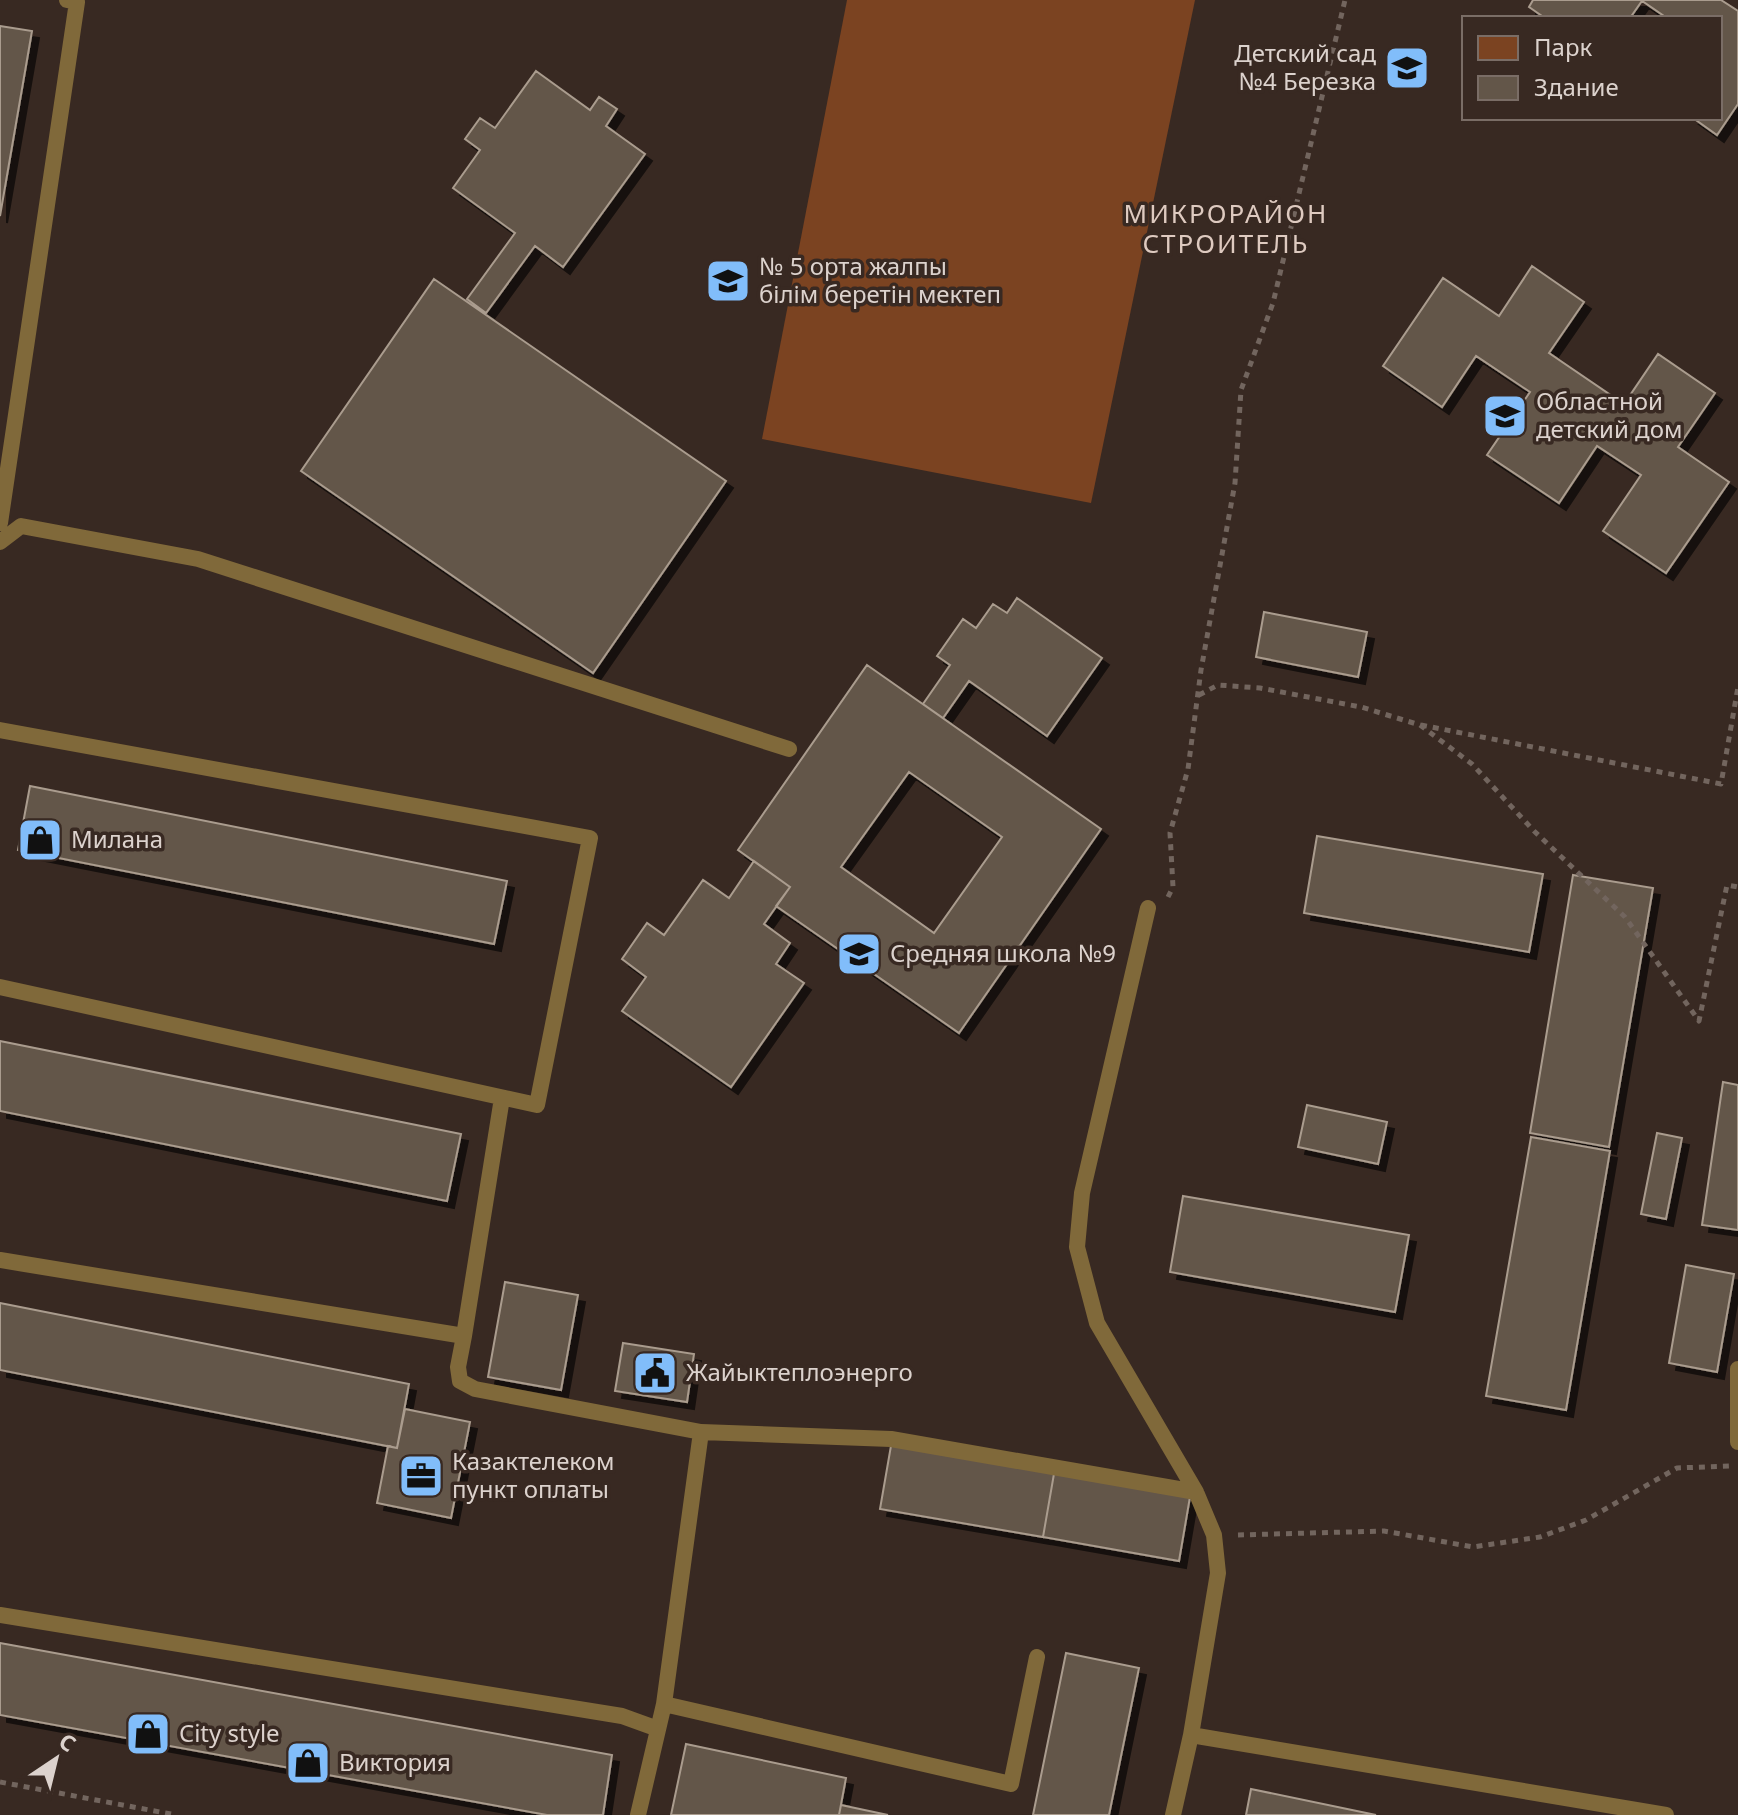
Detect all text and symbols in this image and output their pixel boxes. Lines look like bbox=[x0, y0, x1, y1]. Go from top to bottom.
legend bbox=[1462, 16, 1722, 120]
text: Парк bbox=[1534, 30, 1593, 63]
place label: Детский сад №4 Березка bbox=[1234, 36, 1376, 97]
school or university icon: Детский сад №4 Березка bbox=[1383, 44, 1431, 92]
text: Здание bbox=[1534, 70, 1619, 103]
district label: МИКРОРАЙОН СТРОИТЕЛЬ bbox=[1124, 195, 1328, 261]
place label: № 5 орта жалпы білім беретін мектеп bbox=[759, 249, 1001, 310]
school or university icon: № 5 орта жалпы білім беретін мектеп bbox=[704, 257, 752, 305]
place label: Областной детский дом bbox=[1536, 384, 1682, 445]
school or university icon: Областной детский дом bbox=[1481, 392, 1529, 440]
shop icon: Милана bbox=[16, 816, 64, 864]
place label: Милана bbox=[71, 822, 163, 855]
school or university icon: Средняя школа №9 bbox=[835, 930, 883, 978]
place label: Средняя школа №9 bbox=[890, 936, 1116, 969]
public building icon: Жайыктеплоэнерго bbox=[631, 1349, 679, 1397]
place label: Жайыктеплоэнерго bbox=[686, 1355, 913, 1388]
place label: Казактелеком пункт оплаты bbox=[452, 1444, 614, 1505]
office icon: Казактелеком пункт оплаты bbox=[397, 1452, 445, 1500]
shop icon: City style bbox=[124, 1710, 172, 1758]
place label: City style bbox=[179, 1716, 280, 1749]
north arrow bbox=[16, 1719, 96, 1799]
text: С bbox=[54, 1725, 82, 1758]
shop icon: Виктория bbox=[284, 1739, 332, 1787]
place label: Виктория bbox=[339, 1745, 451, 1778]

